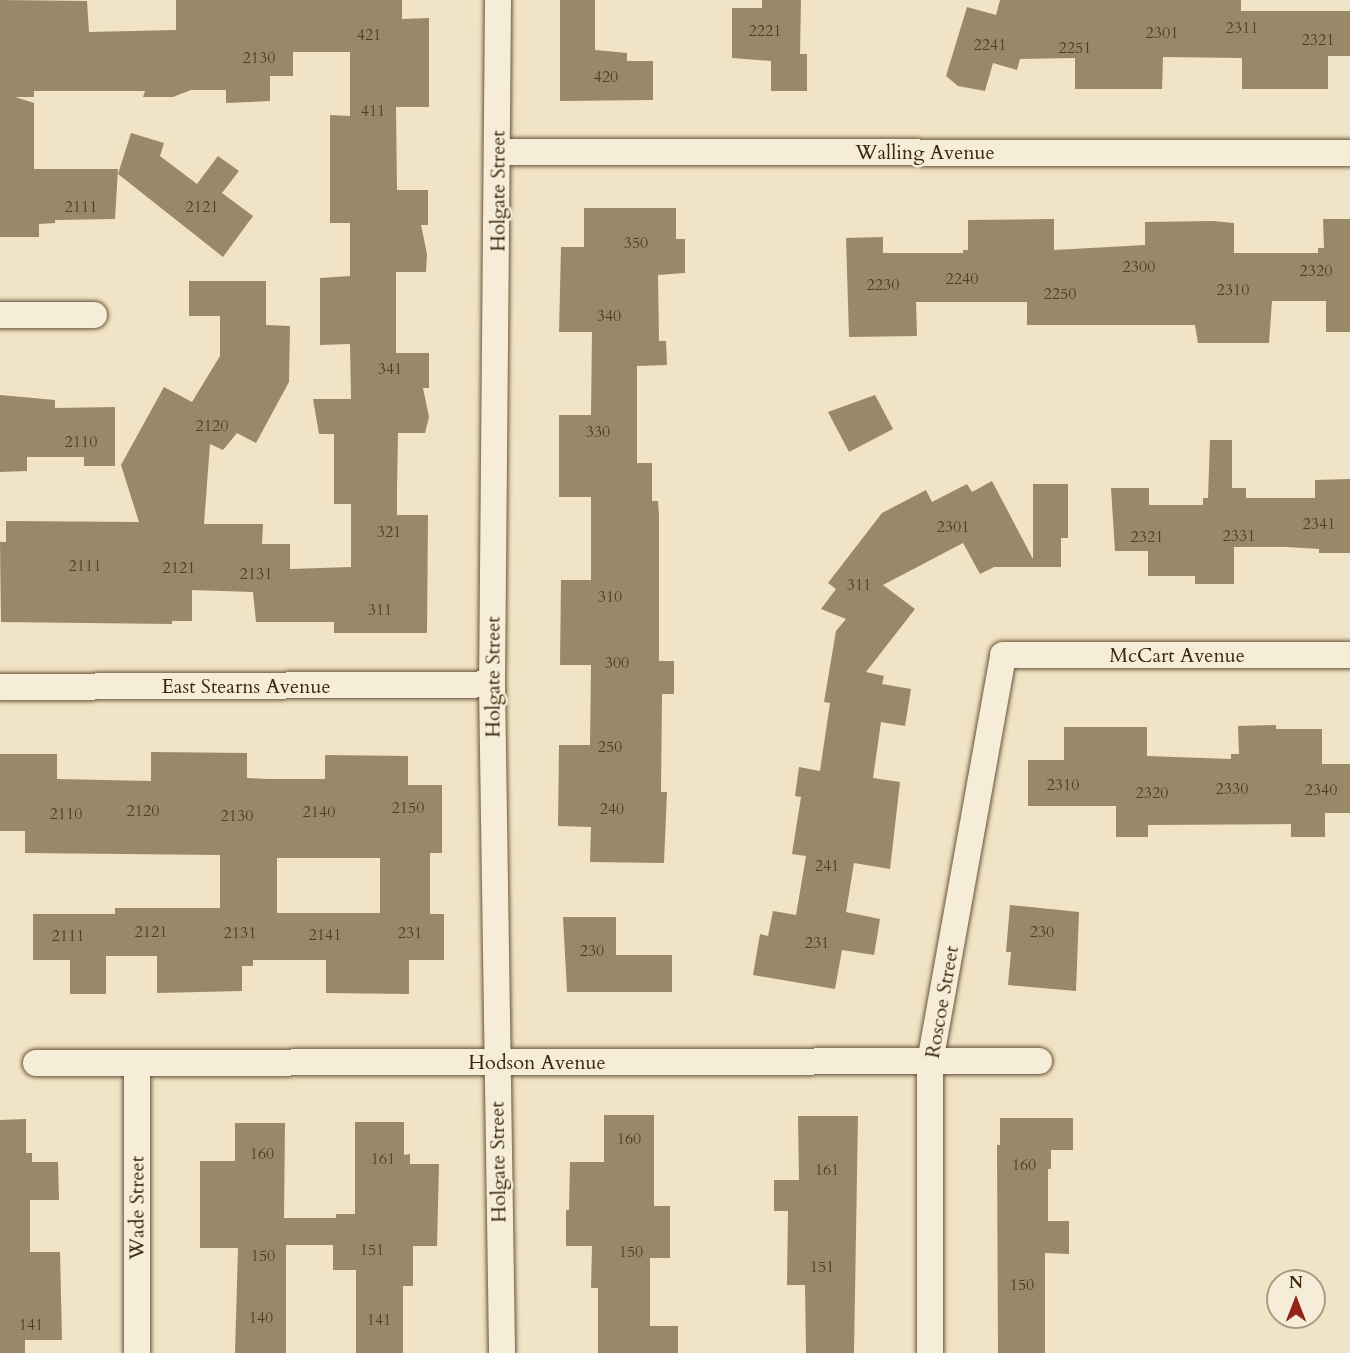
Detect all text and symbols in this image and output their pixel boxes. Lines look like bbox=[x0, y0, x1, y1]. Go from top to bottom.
house number: 2311 bbox=[1226, 18, 1258, 38]
house number: 2221 bbox=[749, 21, 781, 41]
house number: 2301 bbox=[1146, 23, 1178, 43]
house number: 421 bbox=[357, 25, 381, 45]
house number: 2321 bbox=[1302, 30, 1334, 50]
house number: 2241 bbox=[974, 35, 1006, 55]
house number: 2251 bbox=[1059, 38, 1091, 58]
house number: 2130 bbox=[243, 48, 275, 68]
house number: 420 bbox=[594, 67, 618, 87]
house number: 411 bbox=[361, 101, 385, 121]
street label: Holgate Street bbox=[486, 130, 510, 252]
street label: Walling Avenue bbox=[855, 140, 995, 164]
house number: 2111 bbox=[65, 197, 97, 217]
house number: 2121 bbox=[186, 197, 218, 217]
house number: 350 bbox=[624, 233, 648, 253]
house number: 2300 bbox=[1123, 257, 1155, 277]
house number: 2320 bbox=[1300, 261, 1332, 281]
house number: 2240 bbox=[946, 269, 978, 289]
house number: 2230 bbox=[867, 275, 899, 295]
house number: 2310 bbox=[1217, 280, 1249, 300]
house number: 2250 bbox=[1044, 284, 1076, 304]
house number: 340 bbox=[597, 306, 621, 326]
house number: 341 bbox=[378, 359, 402, 379]
house number: 2120 bbox=[196, 416, 228, 436]
house number: 330 bbox=[586, 422, 610, 442]
house number: 2110 bbox=[65, 432, 97, 452]
house number: 2341 bbox=[1303, 514, 1335, 534]
house number: 2301 bbox=[937, 517, 969, 537]
house number: 321 bbox=[377, 522, 401, 542]
house number: 2331 bbox=[1223, 526, 1255, 546]
house number: 2321 bbox=[1131, 527, 1163, 547]
house number: 2111 bbox=[69, 556, 101, 576]
house number: 2121 bbox=[163, 558, 195, 578]
house number: 2131 bbox=[240, 564, 272, 584]
house number: 311 bbox=[847, 575, 871, 595]
house number: 310 bbox=[598, 587, 622, 607]
house number: 311 bbox=[368, 600, 392, 620]
street label: Holgate Street bbox=[481, 616, 505, 738]
street label: McCart Avenue bbox=[1109, 643, 1245, 667]
house number: 300 bbox=[605, 653, 629, 673]
street label: East Stearns Avenue bbox=[161, 674, 331, 698]
house number: 250 bbox=[598, 737, 622, 757]
house number: 2310 bbox=[1047, 775, 1079, 795]
house number: 2330 bbox=[1216, 779, 1248, 799]
house number: 2340 bbox=[1305, 780, 1337, 800]
house number: 2320 bbox=[1136, 783, 1168, 803]
house number: 2150 bbox=[392, 798, 424, 818]
house number: 240 bbox=[600, 799, 624, 819]
house number: 2120 bbox=[127, 801, 159, 821]
house number: 2140 bbox=[303, 802, 335, 822]
house number: 2110 bbox=[50, 804, 82, 824]
house number: 2130 bbox=[221, 806, 253, 826]
house number: 241 bbox=[815, 856, 839, 876]
house number: 2121 bbox=[135, 922, 167, 942]
house number: 230 bbox=[1030, 922, 1054, 942]
house number: 2131 bbox=[224, 923, 256, 943]
house number: 231 bbox=[398, 923, 422, 943]
house number: 2141 bbox=[309, 925, 341, 945]
house number: 2111 bbox=[52, 926, 84, 946]
house number: 231 bbox=[805, 933, 829, 953]
house number: 230 bbox=[580, 941, 604, 961]
street label: Roscoe Street bbox=[920, 944, 964, 1060]
street label: Hodson Avenue bbox=[468, 1050, 606, 1074]
street label: Holgate Street bbox=[485, 1101, 511, 1223]
house number: 160 bbox=[617, 1129, 641, 1149]
house number: 160 bbox=[250, 1144, 274, 1164]
house number: 161 bbox=[371, 1149, 395, 1169]
house number: 160 bbox=[1012, 1155, 1036, 1175]
street label: Wade Street bbox=[125, 1156, 149, 1260]
house number: 161 bbox=[815, 1160, 839, 1180]
house number: 151 bbox=[360, 1240, 384, 1260]
house number: 150 bbox=[619, 1242, 643, 1262]
house number: 150 bbox=[251, 1246, 275, 1266]
house number: 151 bbox=[810, 1257, 834, 1277]
north arrow bbox=[1266, 1269, 1326, 1329]
text: N bbox=[1289, 1272, 1303, 1294]
house number: 150 bbox=[1010, 1275, 1034, 1295]
house number: 140 bbox=[249, 1308, 273, 1328]
house number: 141 bbox=[367, 1310, 391, 1330]
house number: 141 bbox=[19, 1315, 43, 1335]

